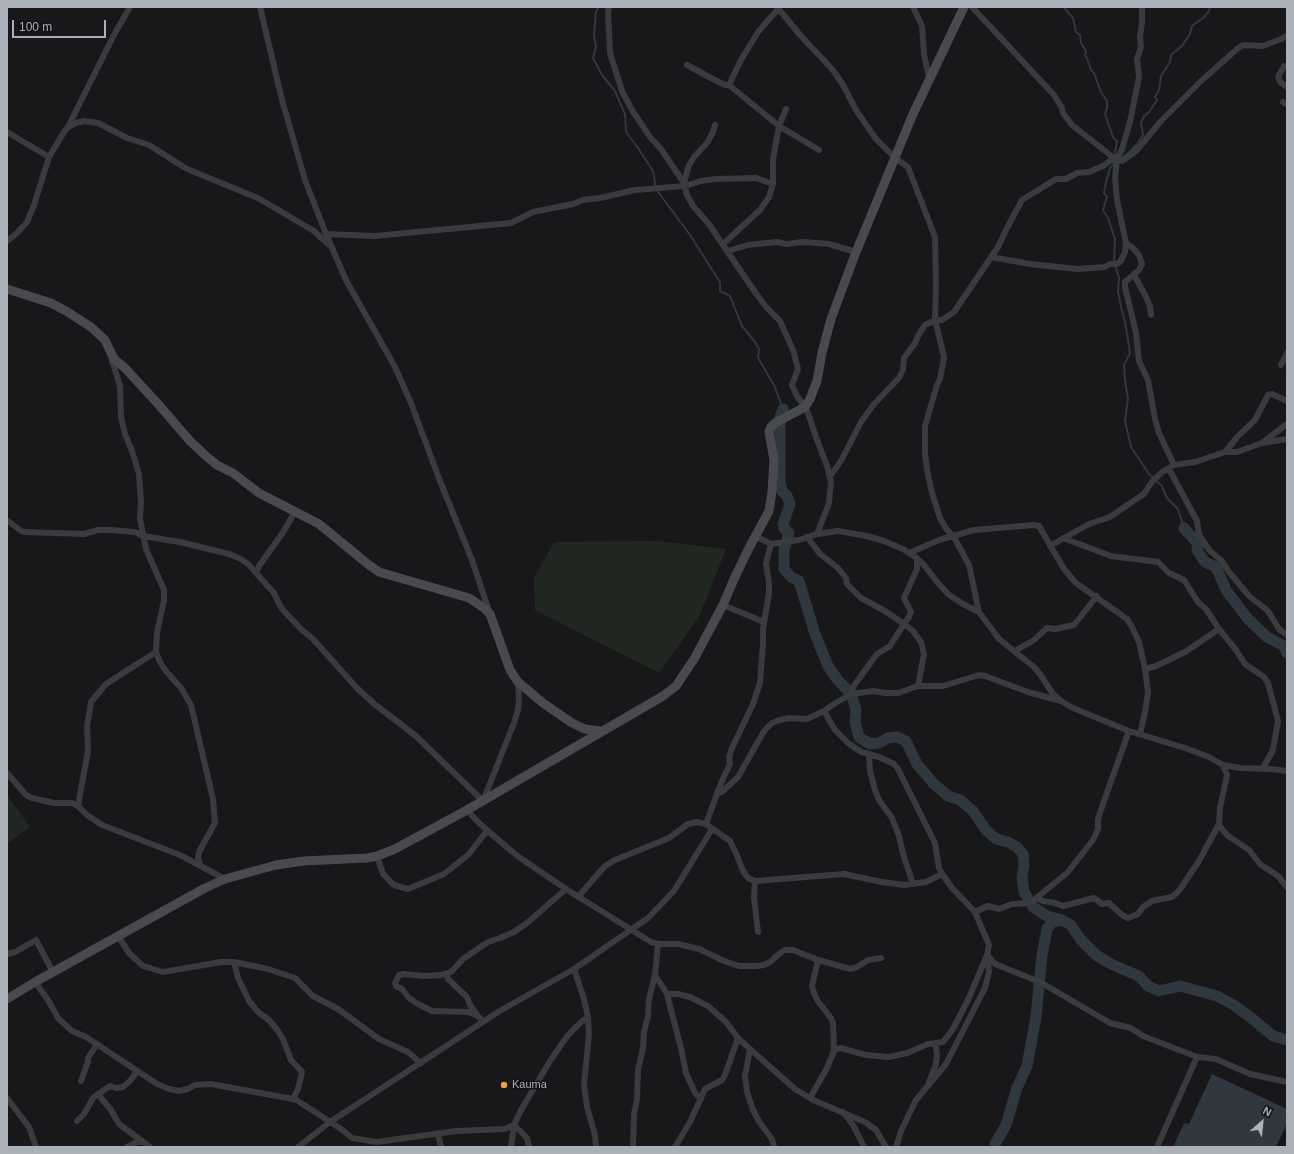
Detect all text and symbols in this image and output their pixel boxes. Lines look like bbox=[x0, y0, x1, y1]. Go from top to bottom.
scale bar bbox=[14, 12, 108, 38]
text: 100 m bbox=[19, 20, 52, 34]
place label: Kauma bbox=[512, 1078, 547, 1092]
marker: Kauma bbox=[499, 1080, 509, 1090]
north arrow bbox=[1242, 1102, 1282, 1142]
text: N bbox=[1261, 1104, 1274, 1118]

